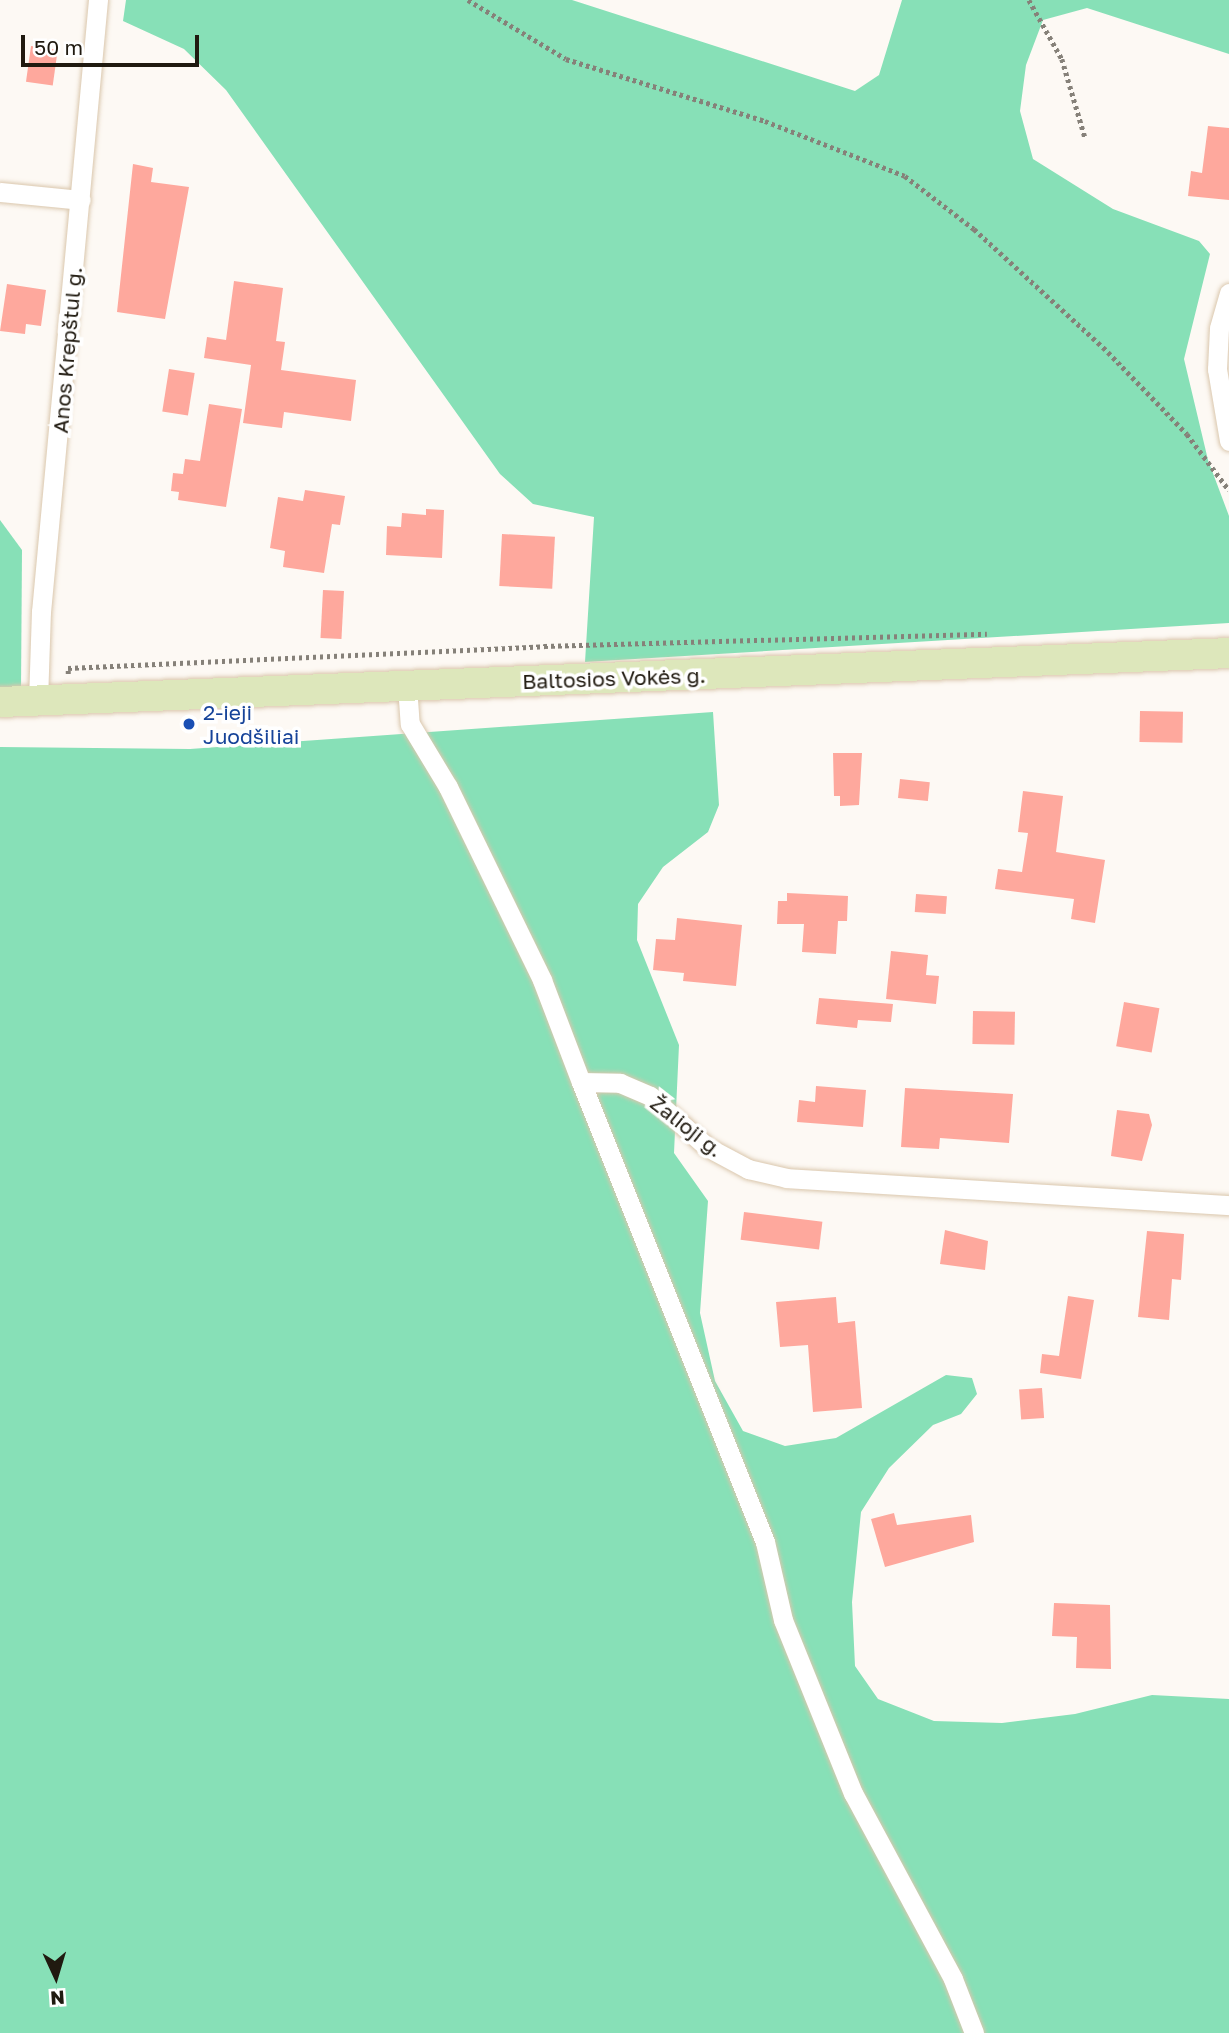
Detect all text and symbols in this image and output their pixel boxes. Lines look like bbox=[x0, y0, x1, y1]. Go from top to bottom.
scale bar bbox=[24, 21, 203, 65]
text: 50 m bbox=[34, 34, 83, 60]
street label: Anos Krepštul g. bbox=[47, 266, 87, 434]
street label: Baltosios Vokės g. bbox=[522, 662, 706, 694]
place label: 2-ieji Juodšiliai bbox=[203, 699, 299, 749]
marker: 2-ieji Juodšiliai bbox=[181, 716, 197, 732]
street label: Žalioji g. bbox=[646, 1090, 728, 1162]
north arrow bbox=[21, 1942, 91, 2012]
text: N bbox=[49, 1986, 66, 2010]

